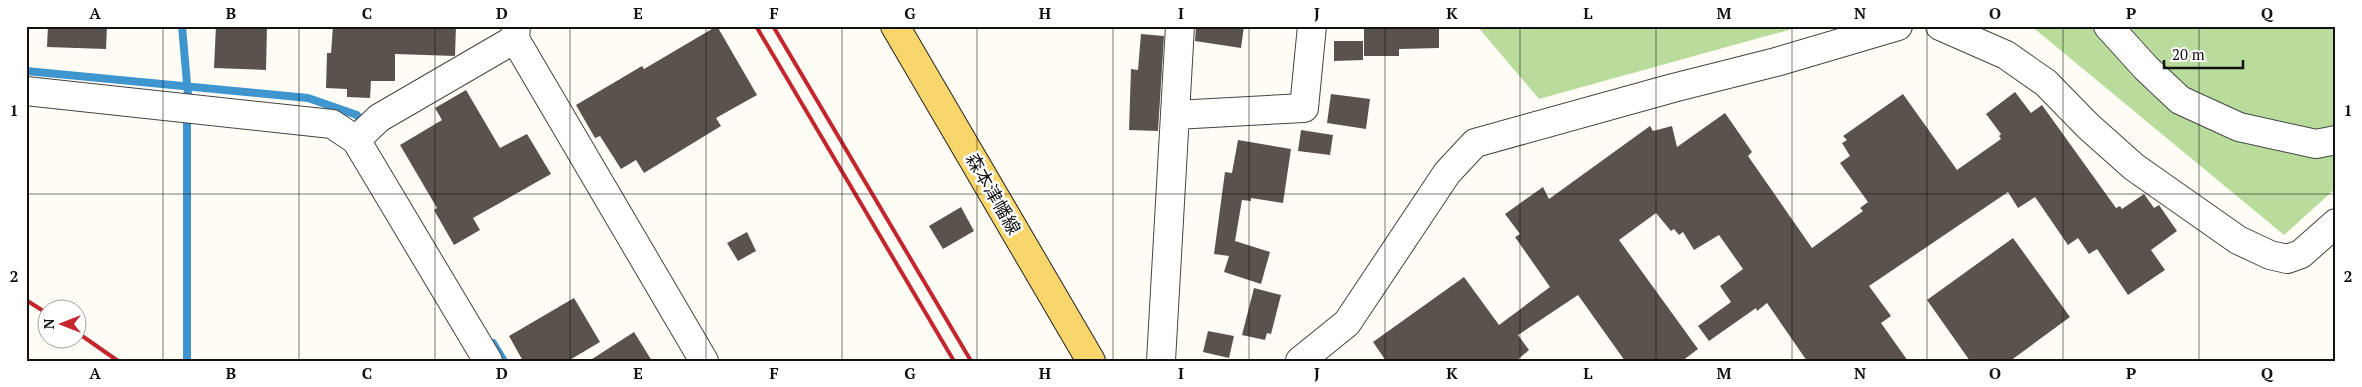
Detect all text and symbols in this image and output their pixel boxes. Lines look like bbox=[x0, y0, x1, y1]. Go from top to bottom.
text: A bbox=[89, 2, 101, 24]
text: B bbox=[226, 2, 236, 24]
text: C bbox=[362, 2, 372, 24]
text: D bbox=[496, 2, 508, 24]
text: E bbox=[633, 2, 643, 24]
text: F bbox=[769, 2, 779, 24]
text: G bbox=[904, 2, 916, 24]
text: H bbox=[1039, 2, 1051, 24]
text: I bbox=[1178, 2, 1184, 24]
text: J bbox=[1314, 2, 1320, 24]
text: K bbox=[1446, 2, 1458, 24]
text: L bbox=[1583, 2, 1593, 24]
text: M bbox=[1717, 2, 1732, 24]
text: N bbox=[1854, 2, 1866, 24]
text: O bbox=[1989, 2, 2001, 24]
text: P bbox=[2126, 2, 2136, 24]
text: Q bbox=[2261, 2, 2274, 24]
scale bar bbox=[2164, 38, 2243, 70]
text: 20 m bbox=[2172, 44, 2205, 64]
text: 1 bbox=[9, 99, 19, 121]
text: 1 bbox=[2343, 99, 2353, 121]
street label: 森本津幡線 bbox=[961, 149, 1027, 238]
text: 2 bbox=[9, 265, 19, 287]
text: 2 bbox=[2343, 265, 2353, 287]
north arrow bbox=[38, 300, 88, 350]
text: N bbox=[39, 318, 58, 329]
text: A bbox=[89, 362, 101, 384]
text: B bbox=[226, 362, 236, 384]
text: C bbox=[362, 362, 372, 384]
text: D bbox=[496, 362, 508, 384]
text: E bbox=[633, 362, 643, 384]
text: F bbox=[769, 362, 779, 384]
text: G bbox=[904, 362, 916, 384]
text: H bbox=[1039, 362, 1051, 384]
text: I bbox=[1178, 362, 1184, 384]
text: J bbox=[1314, 362, 1320, 384]
text: K bbox=[1446, 362, 1458, 384]
text: L bbox=[1583, 362, 1593, 384]
text: M bbox=[1717, 362, 1732, 384]
text: N bbox=[1854, 362, 1866, 384]
text: O bbox=[1989, 362, 2001, 384]
text: P bbox=[2126, 362, 2136, 384]
text: Q bbox=[2261, 362, 2274, 384]

